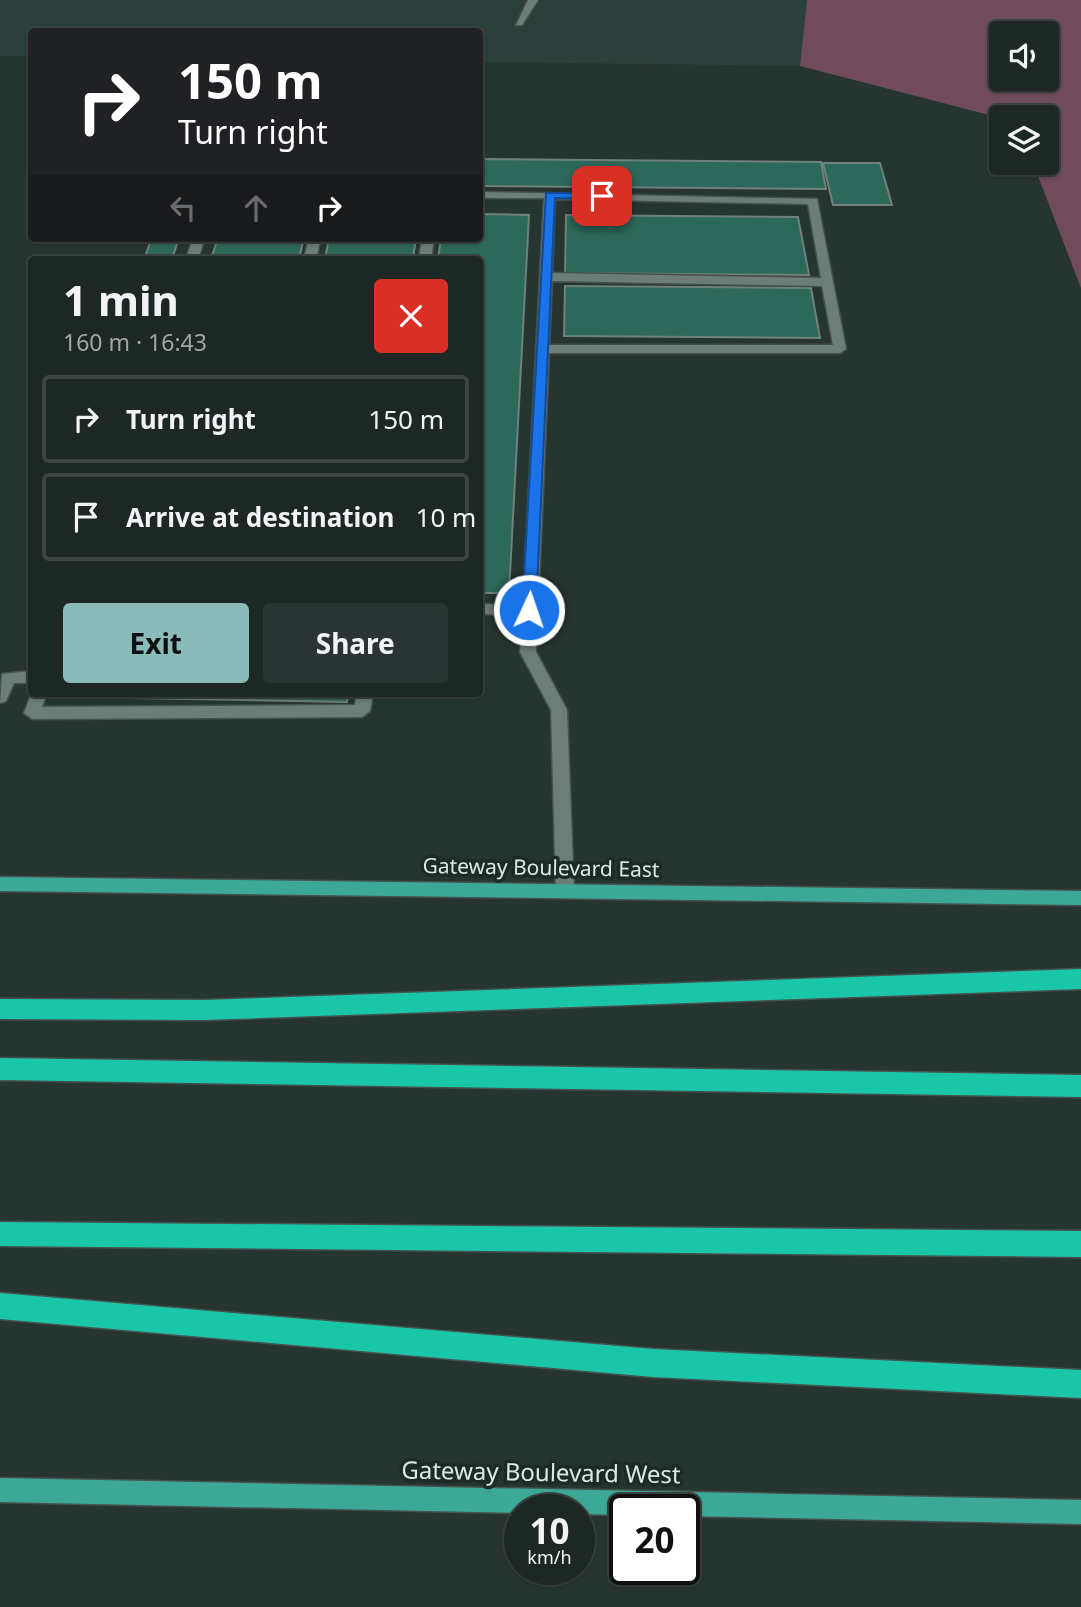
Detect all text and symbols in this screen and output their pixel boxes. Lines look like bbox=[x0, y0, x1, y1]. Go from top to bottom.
map controls bbox=[989, 21, 1059, 175]
button: sound bbox=[989, 21, 1059, 91]
text: 150 m bbox=[178, 47, 323, 113]
icon: right bbox=[63, 56, 154, 147]
button: layers bbox=[989, 105, 1059, 175]
text: Turn right bbox=[178, 110, 328, 153]
pin bbox=[572, 166, 632, 226]
icon: arrive bbox=[583, 177, 621, 215]
icon: left bbox=[164, 189, 202, 227]
icon: ahead bbox=[237, 189, 275, 227]
icon: right bbox=[310, 189, 348, 227]
text: 1 min bbox=[63, 271, 179, 328]
button: close bbox=[374, 279, 448, 353]
text: 160 m · 16:43 bbox=[63, 326, 207, 358]
icon: right bbox=[67, 400, 105, 438]
text: Turn right bbox=[126, 401, 256, 437]
text: 150 m bbox=[368, 401, 444, 437]
icon: arrive bbox=[67, 498, 105, 536]
text: Arrive at destination bbox=[126, 499, 395, 535]
text: 10 m bbox=[416, 499, 476, 535]
position arrow bbox=[492, 573, 566, 647]
button: Exit bbox=[63, 603, 249, 683]
button: Share bbox=[263, 603, 448, 683]
street label: Gateway Boulevard East bbox=[422, 851, 660, 883]
street label: Gateway Boulevard West bbox=[401, 1453, 681, 1490]
speed limit sign: 20 bbox=[609, 1494, 700, 1585]
text: 10 bbox=[529, 1507, 570, 1554]
text: km/h bbox=[527, 1545, 572, 1569]

